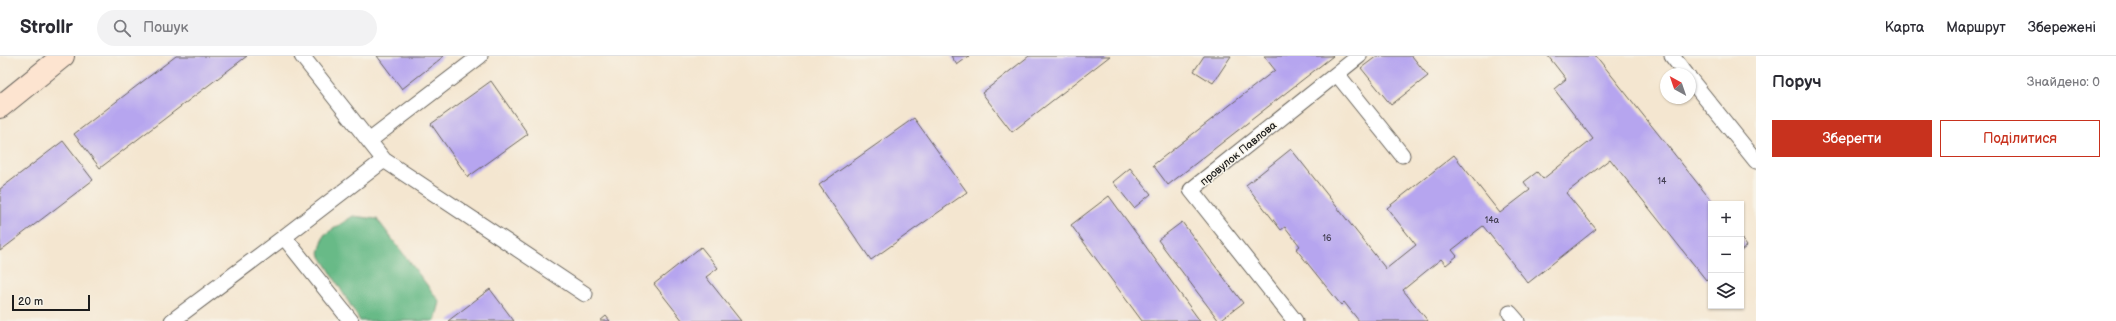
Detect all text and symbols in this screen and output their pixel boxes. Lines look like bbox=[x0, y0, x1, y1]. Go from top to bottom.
search box bbox=[97, 10, 377, 46]
text: Strollr bbox=[20, 16, 73, 39]
icon: search bbox=[111, 17, 133, 39]
text: Пошук bbox=[143, 18, 189, 37]
text: Карта bbox=[1885, 19, 1924, 36]
text: Маршрут bbox=[1946, 19, 2006, 36]
text: Збережені bbox=[2028, 19, 2096, 36]
north arrow bbox=[1660, 68, 1696, 104]
text: Поруч bbox=[1772, 72, 1822, 92]
text: Знайдено: 0 bbox=[2027, 74, 2100, 90]
street label: провулок Павлова bbox=[1197, 118, 1280, 188]
button: Зберегти bbox=[1772, 120, 1932, 157]
button: Поділитися bbox=[1940, 120, 2100, 157]
house number: 14 bbox=[1658, 176, 1667, 187]
map controls bbox=[1708, 201, 1744, 309]
button: + bbox=[1708, 201, 1744, 237]
house number: 14а bbox=[1485, 215, 1500, 226]
house number: 16 bbox=[1323, 233, 1332, 244]
button: − bbox=[1708, 237, 1744, 273]
button: layers bbox=[1708, 273, 1744, 309]
scale bar bbox=[12, 293, 90, 312]
text: 20 m bbox=[18, 295, 43, 308]

